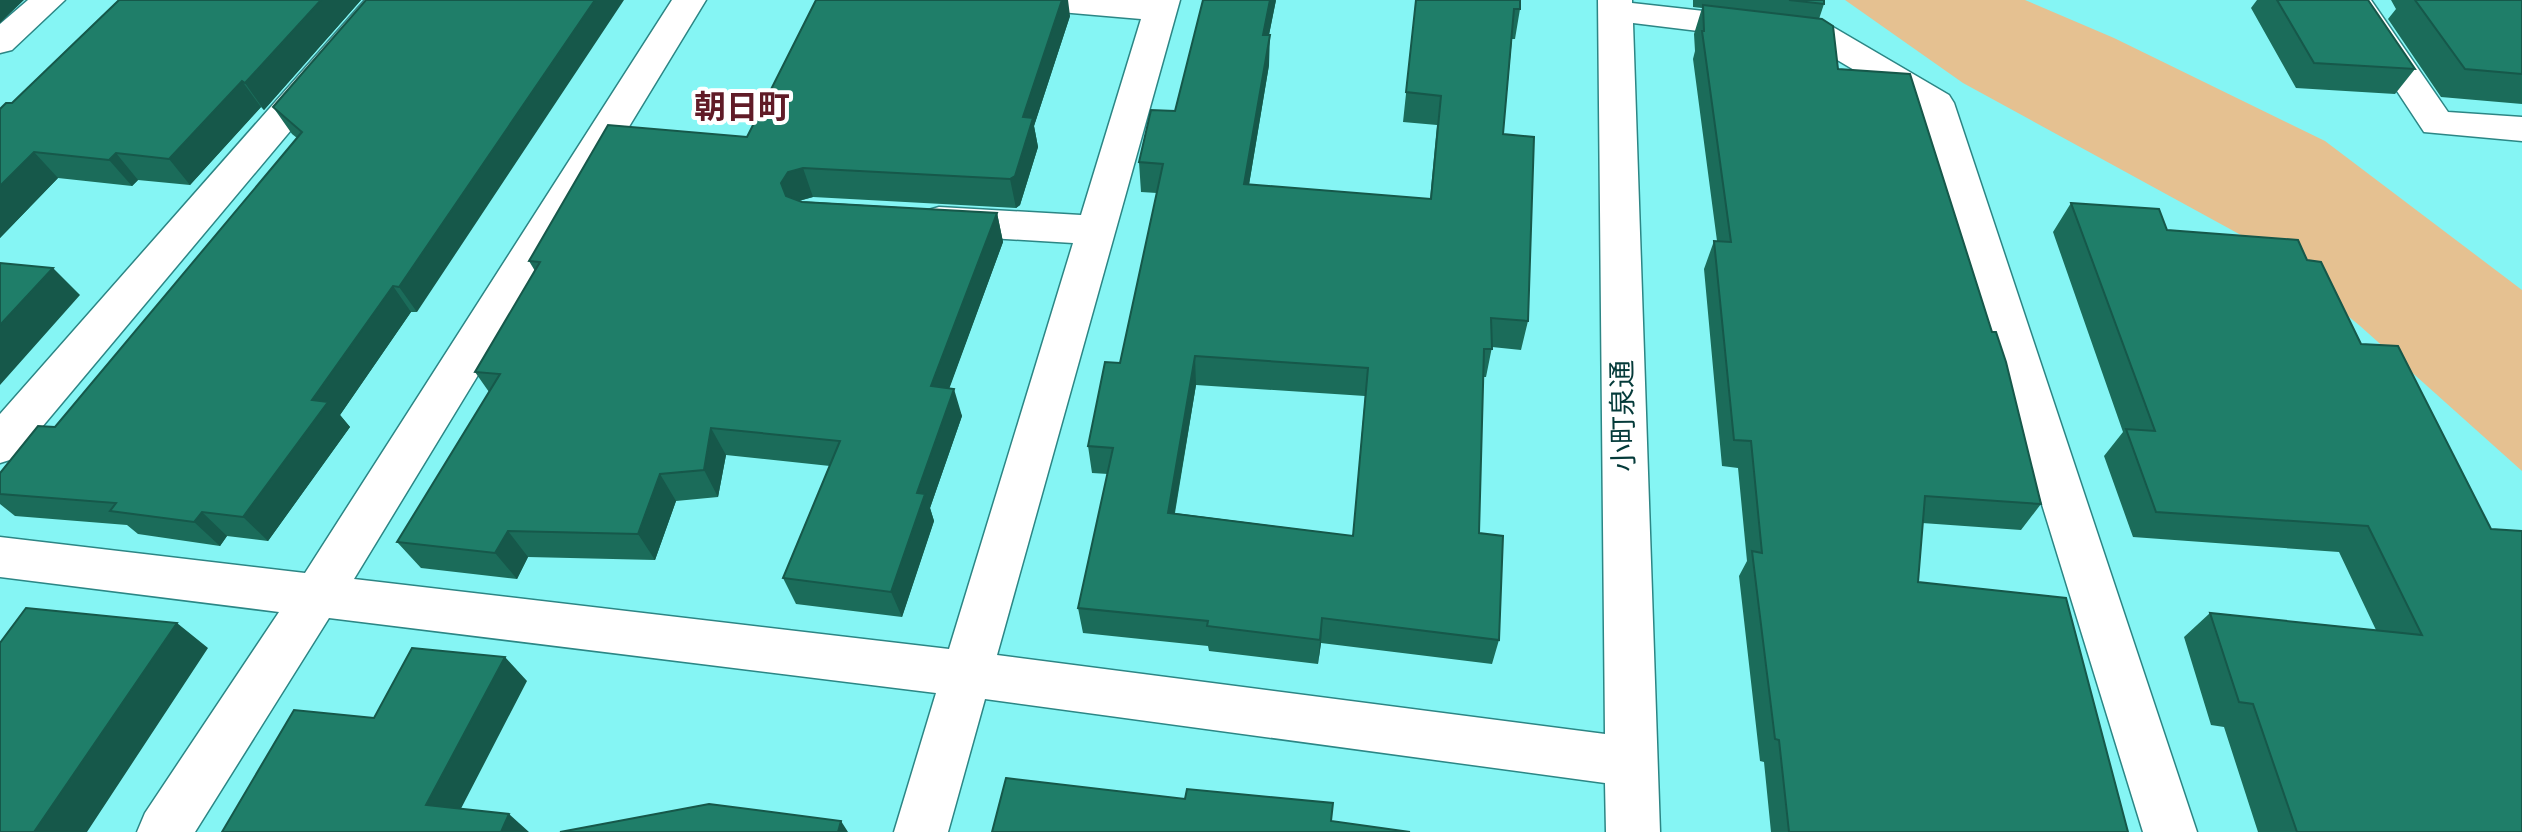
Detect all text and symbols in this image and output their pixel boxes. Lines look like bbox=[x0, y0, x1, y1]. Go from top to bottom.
district label: 朝日町 bbox=[694, 84, 790, 129]
street label: 小町泉通 bbox=[1603, 360, 1643, 472]

